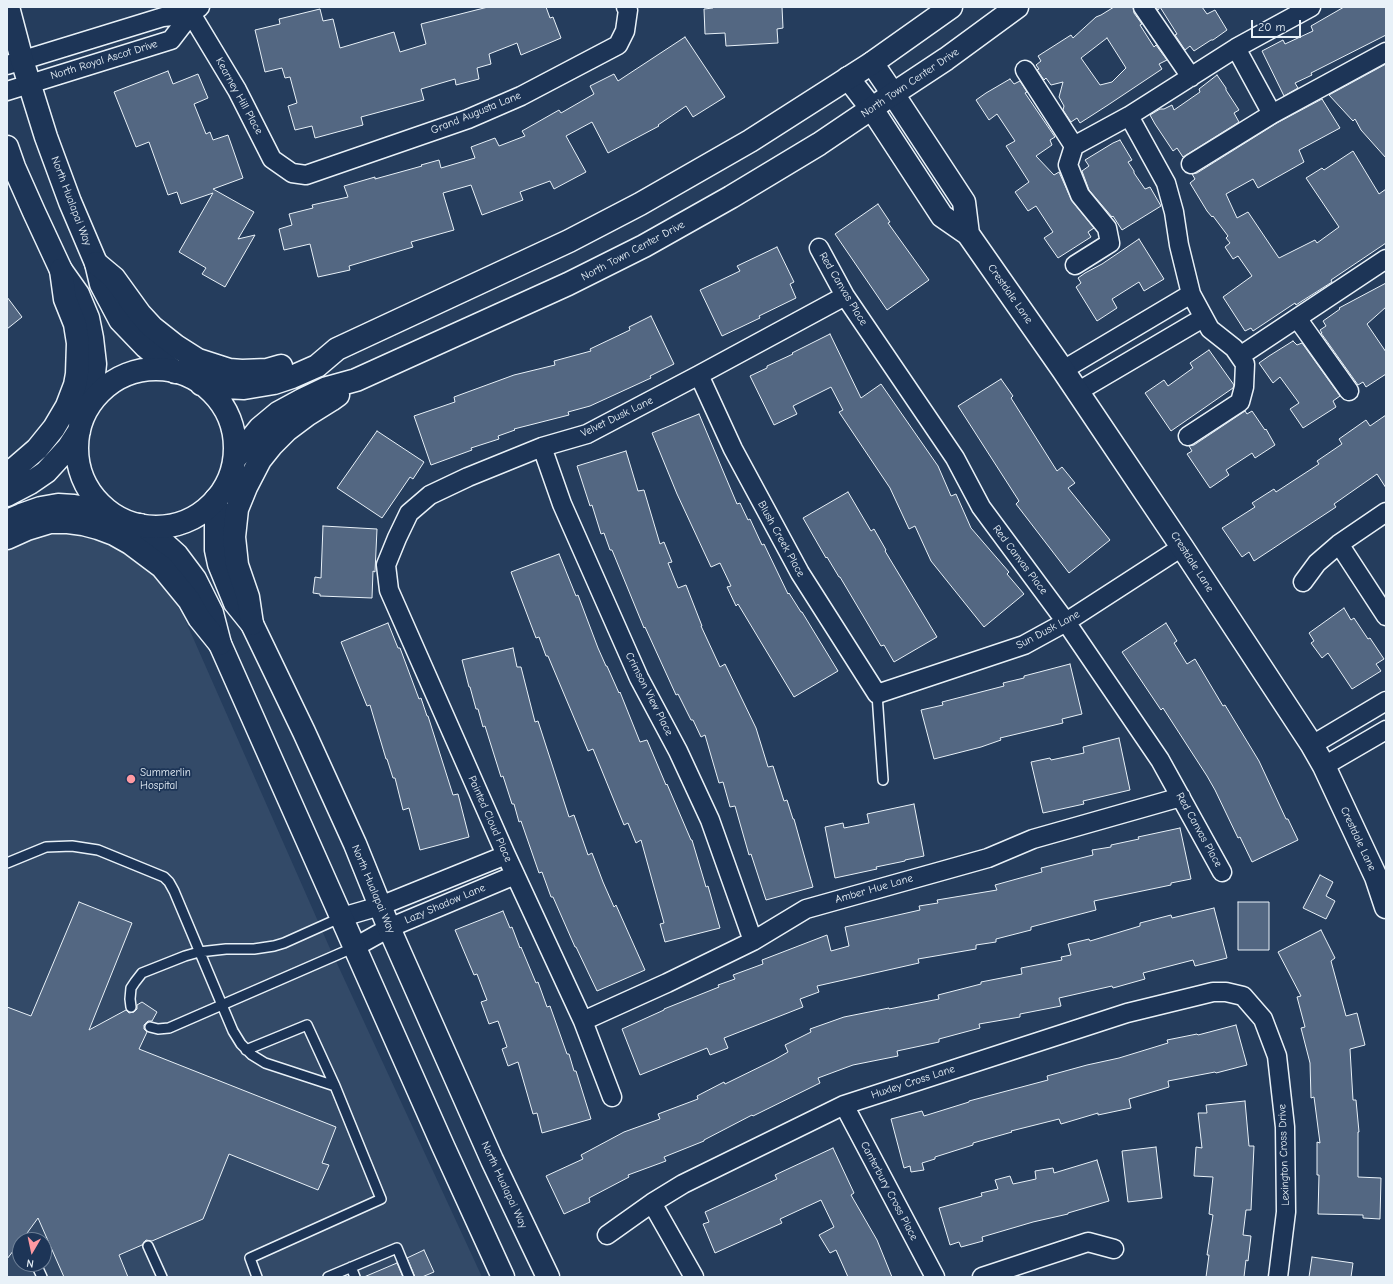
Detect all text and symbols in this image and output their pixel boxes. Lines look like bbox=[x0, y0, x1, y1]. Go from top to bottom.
scale bar bbox=[1253, 12, 1303, 38]
text: 20 m bbox=[1258, 20, 1286, 34]
street label: North Royal Ascot Drive bbox=[49, 37, 159, 83]
street label: North Town Center Drive bbox=[859, 45, 961, 121]
street label: Kearney Hill Place bbox=[212, 55, 266, 137]
street label: Grand Augusta Lane bbox=[429, 89, 523, 137]
street label: North Hualapai Way bbox=[48, 155, 94, 247]
street label: North Town Center Drive bbox=[579, 218, 687, 284]
street label: Red Canvas Place bbox=[816, 250, 870, 328]
street label: Crestdale Lane bbox=[985, 262, 1035, 326]
street label: Velvet Dusk Lane bbox=[579, 394, 655, 440]
street label: Blush Creek Place bbox=[755, 499, 807, 579]
street label: Red Canvas Place bbox=[990, 523, 1050, 597]
street label: Crestdale Lane bbox=[1168, 529, 1216, 595]
street label: Sun Dusk Lane bbox=[1014, 608, 1082, 652]
street label: Crimson View Place bbox=[622, 650, 676, 738]
place label: Summerlin Hospital bbox=[140, 766, 191, 792]
marker: Summerlin Hospital bbox=[125, 773, 137, 785]
street label: Painted Cloud Place bbox=[465, 774, 515, 864]
street label: Red Canvas Place bbox=[1173, 790, 1225, 870]
street label: Crestdale Lane bbox=[1337, 805, 1379, 873]
street label: North Hualapai Way bbox=[348, 843, 398, 935]
street label: Amber Hue Lane bbox=[834, 872, 914, 906]
street label: Lazy Shadow Lane bbox=[403, 881, 487, 927]
street label: Huxley Cross Lane bbox=[869, 1062, 957, 1102]
street label: Lexington Cross Drive bbox=[1276, 1104, 1292, 1206]
street label: North Hualapai Way bbox=[478, 1139, 530, 1231]
street label: Canterbury Cross Place bbox=[857, 1139, 921, 1243]
north arrow bbox=[12, 1232, 52, 1272]
text: N bbox=[26, 1256, 35, 1270]

